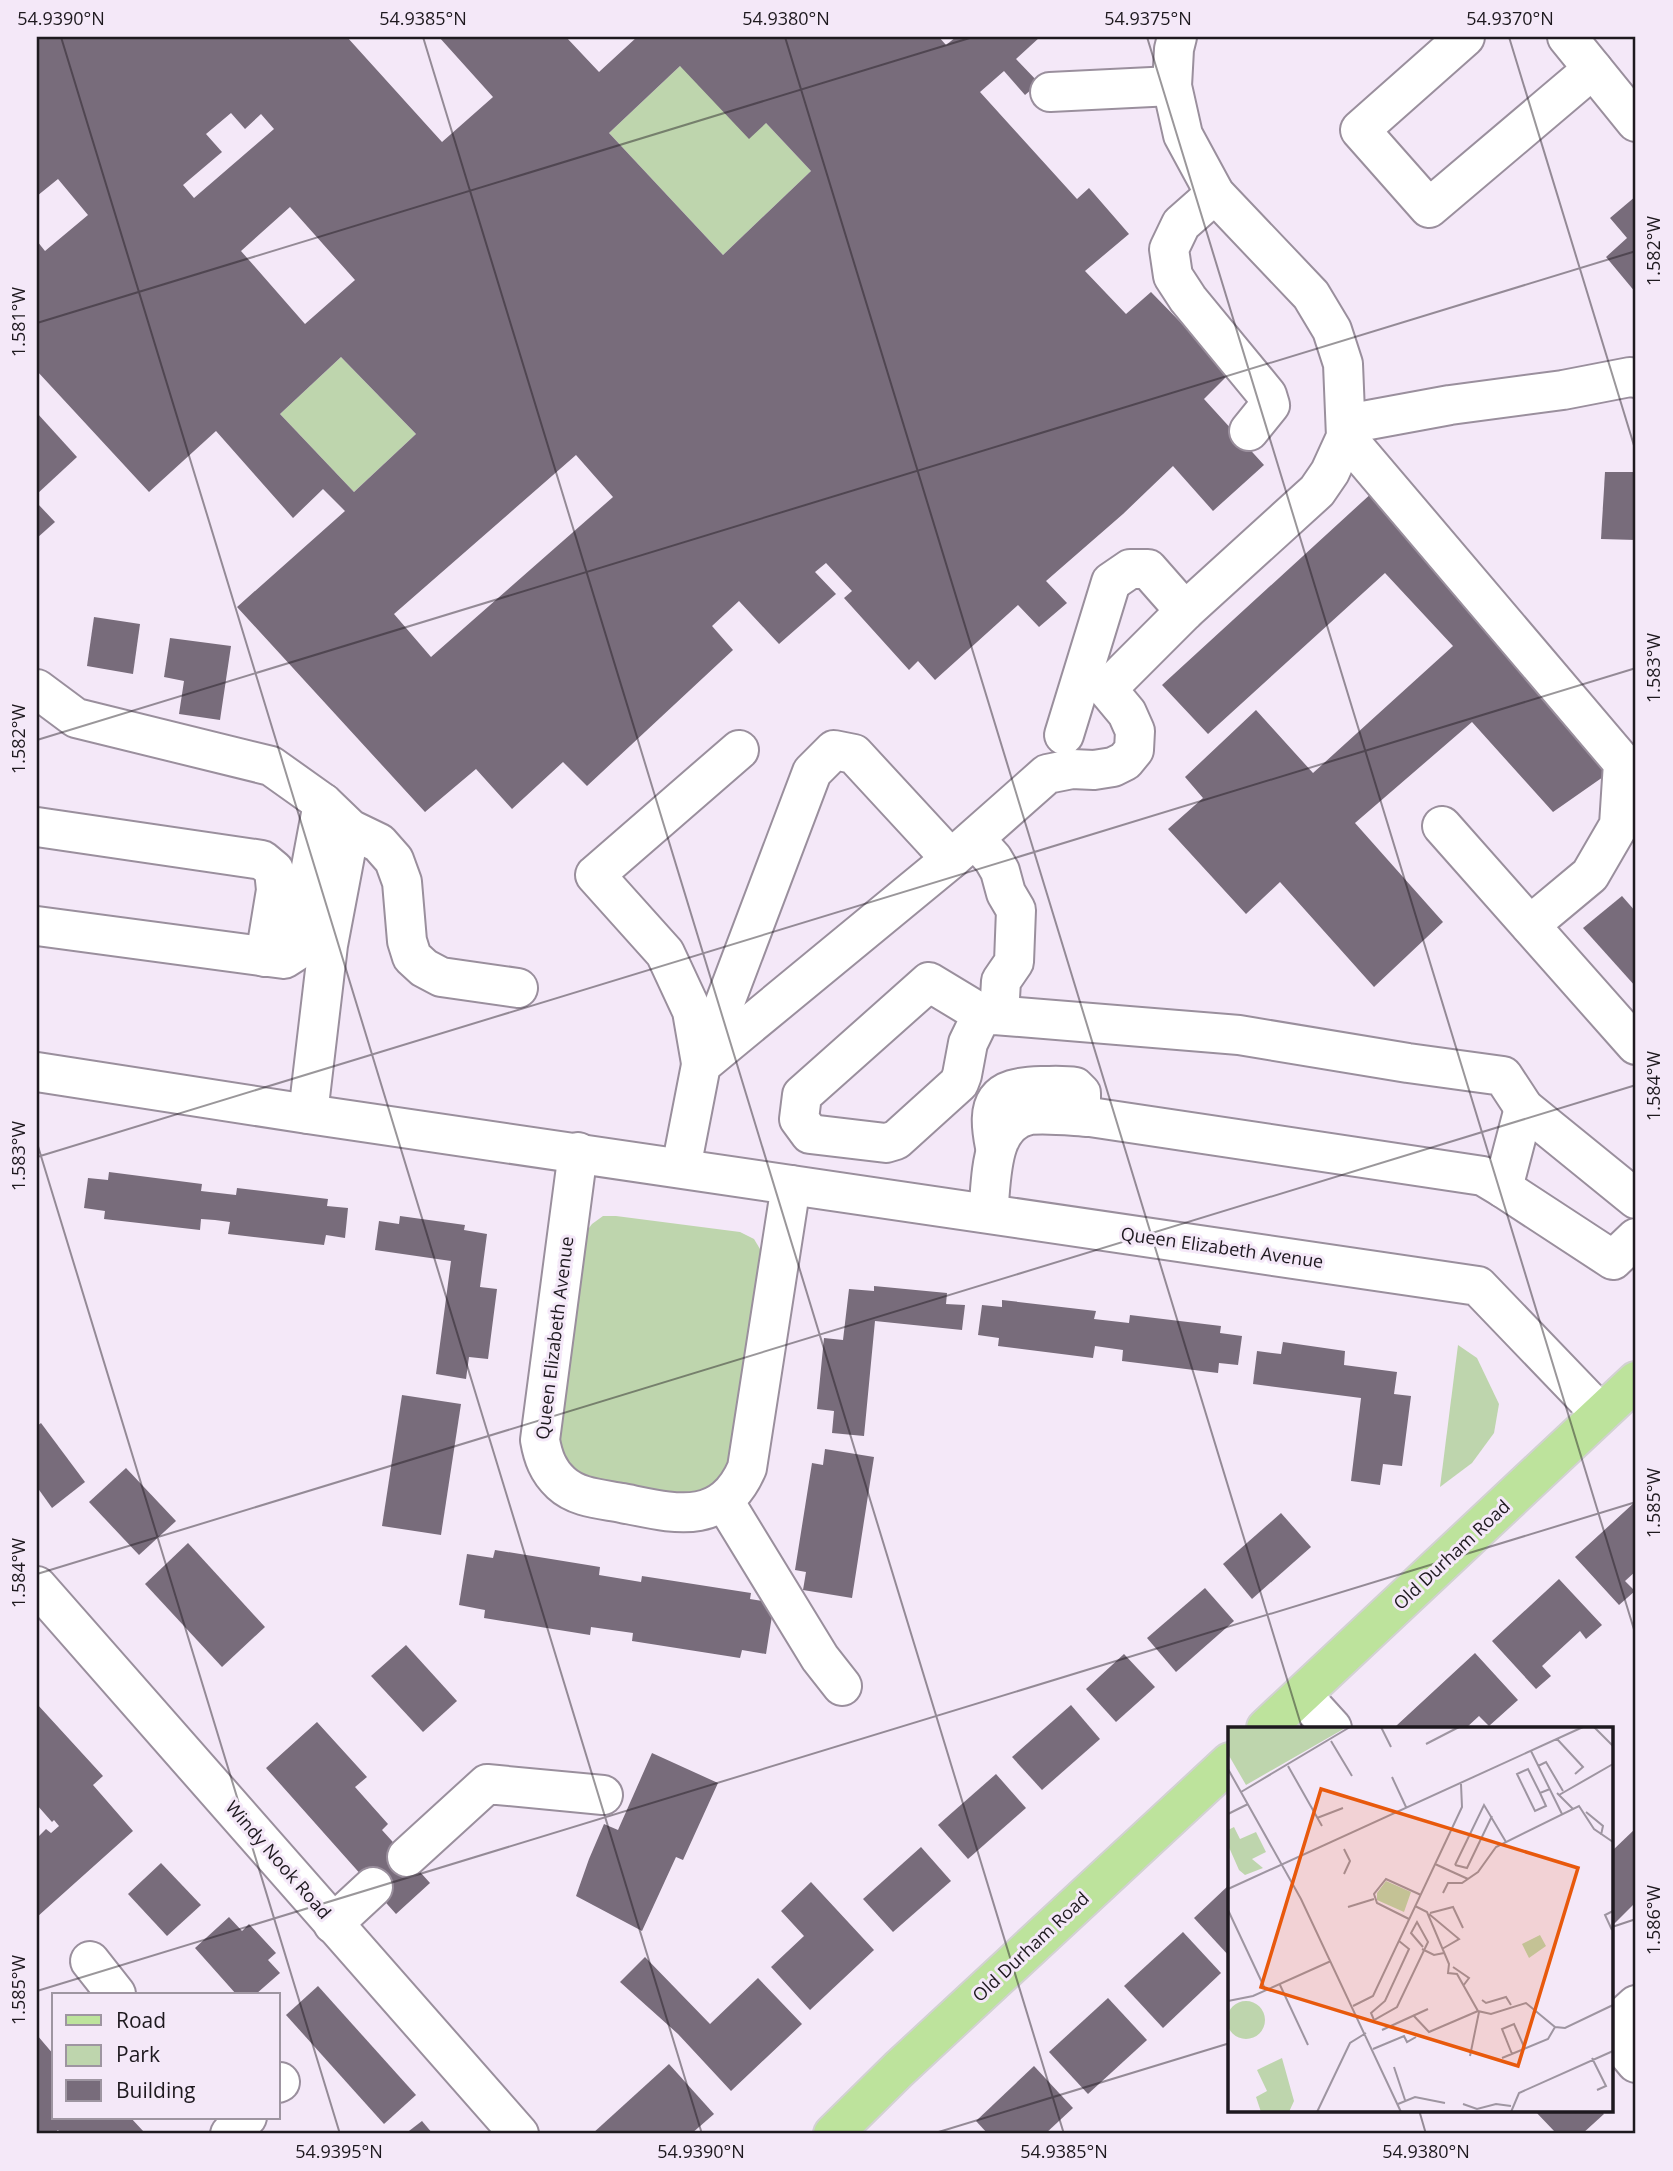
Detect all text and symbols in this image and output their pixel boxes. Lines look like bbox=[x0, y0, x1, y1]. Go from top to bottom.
text: 54.9390°N bbox=[17, 6, 105, 30]
text: 54.9385°N bbox=[379, 6, 467, 30]
text: 54.9380°N bbox=[742, 6, 830, 30]
text: 54.9375°N bbox=[1104, 6, 1192, 30]
text: 54.9370°N bbox=[1466, 6, 1554, 30]
text: 1.582°W bbox=[1641, 216, 1665, 286]
text: 1.581°W bbox=[6, 287, 30, 357]
text: 1.583°W bbox=[1641, 633, 1665, 703]
text: 1.582°W bbox=[6, 704, 30, 774]
text: 1.584°W bbox=[1641, 1051, 1665, 1121]
text: 1.583°W bbox=[6, 1121, 30, 1191]
street label: Queen Elizabeth Avenue bbox=[1119, 1221, 1325, 1273]
street label: Queen Elizabeth Avenue bbox=[530, 1235, 578, 1441]
text: 1.585°W bbox=[1641, 1468, 1665, 1538]
street label: Old Durham Road bbox=[1388, 1494, 1515, 1615]
text: 1.584°W bbox=[6, 1538, 30, 1608]
inset map bbox=[1228, 1727, 1614, 2112]
street label: Windy Nook Road bbox=[221, 1795, 337, 1924]
text: 1.586°W bbox=[1641, 1885, 1665, 1955]
street label: Old Durham Road bbox=[967, 1886, 1094, 2007]
text: 1.585°W bbox=[6, 1955, 30, 2025]
legend bbox=[52, 1993, 280, 2118]
text: Road bbox=[116, 2006, 166, 2034]
text: Park bbox=[116, 2040, 160, 2068]
text: Building bbox=[116, 2076, 195, 2104]
text: 54.9395°N bbox=[295, 2139, 383, 2163]
text: 54.9390°N bbox=[657, 2139, 745, 2163]
text: 54.9385°N bbox=[1020, 2139, 1108, 2163]
text: 54.9380°N bbox=[1382, 2139, 1470, 2163]

